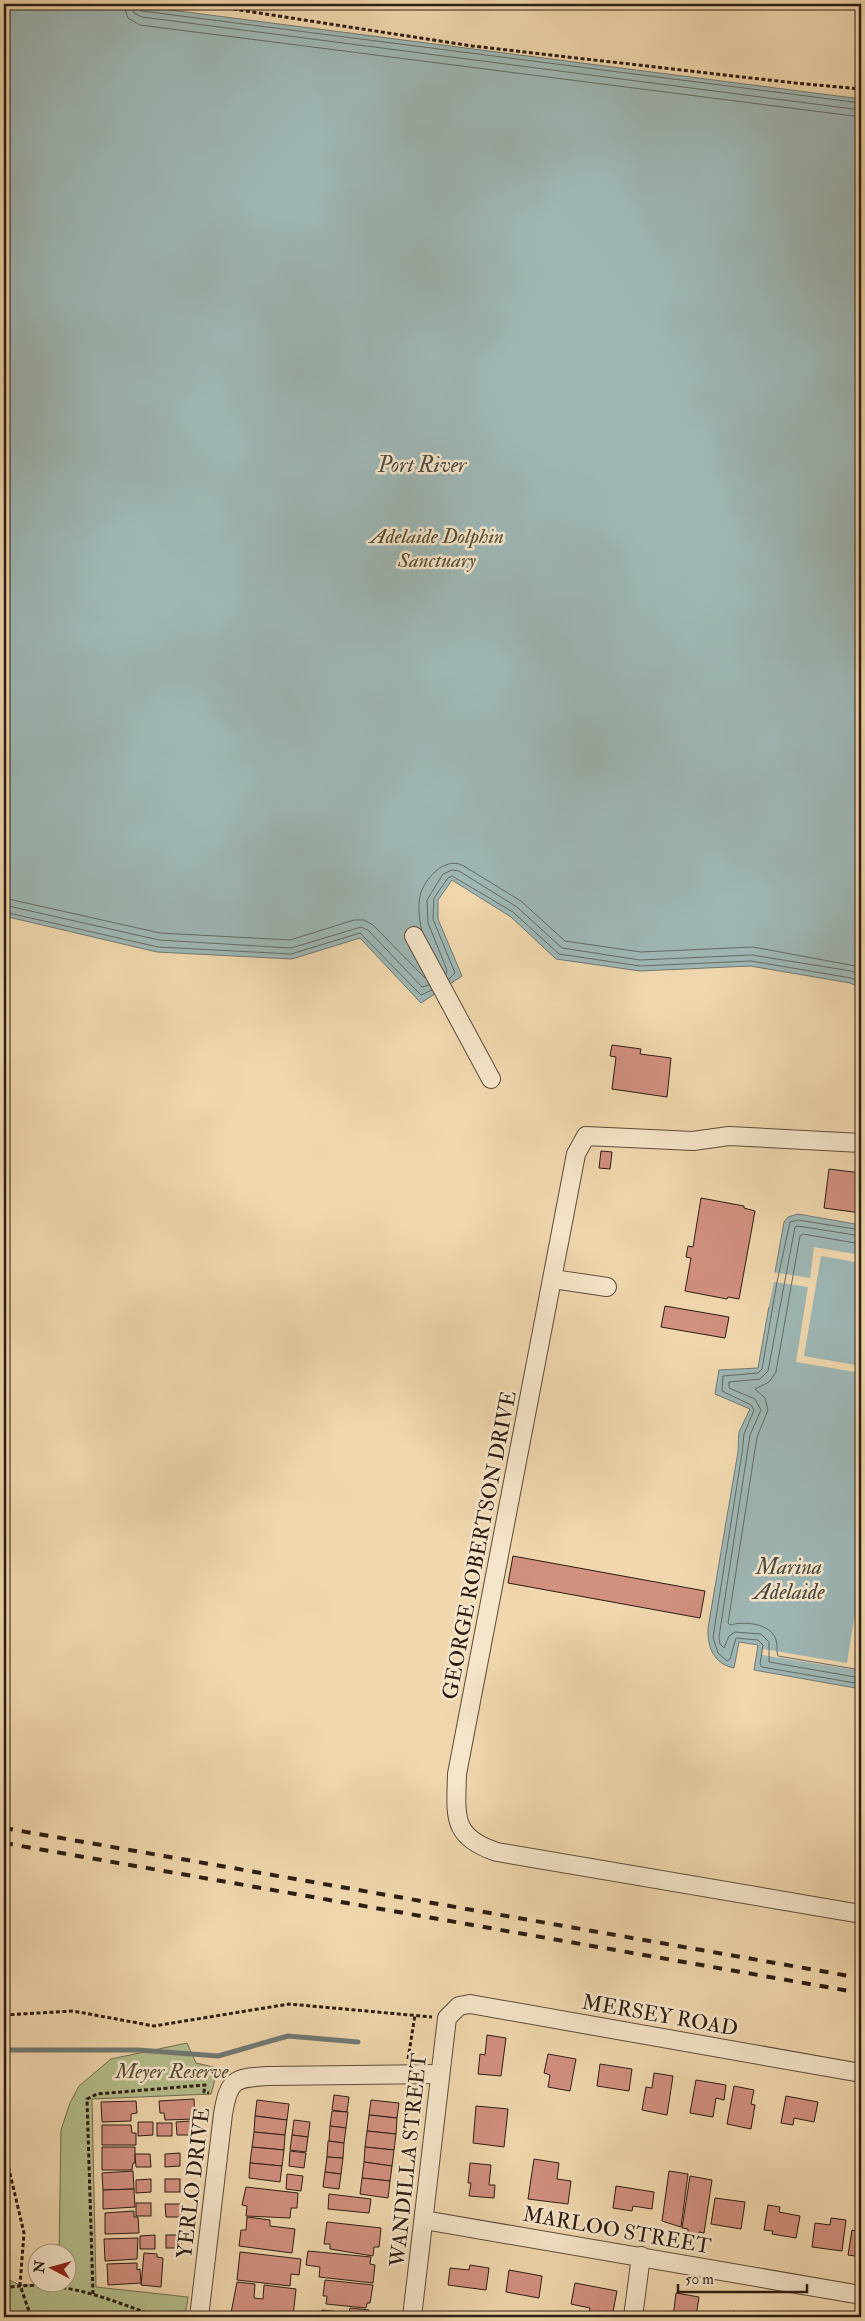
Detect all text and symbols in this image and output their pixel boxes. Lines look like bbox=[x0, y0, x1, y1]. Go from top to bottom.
water label: Port River bbox=[377, 451, 468, 479]
park label: Adelaide Dolphin Sanctuary bbox=[368, 523, 504, 574]
street label: GEORGE ROBERTSON DRIVE bbox=[436, 1388, 523, 1702]
water label: Marina Adelaide bbox=[751, 1553, 825, 1606]
street label: MERSEY ROAD bbox=[580, 1988, 740, 2043]
street label: WANDILLA STREET bbox=[384, 2052, 433, 2269]
park label: Meyer Reserve bbox=[113, 2058, 230, 2085]
street label: YERLO DRIVE bbox=[171, 2106, 216, 2260]
street label: MARLOO STREET bbox=[521, 2201, 714, 2260]
north arrow bbox=[28, 2244, 78, 2294]
text: N bbox=[30, 2259, 49, 2275]
scale bar bbox=[678, 2261, 806, 2293]
text: 50 m bbox=[685, 2270, 714, 2289]

